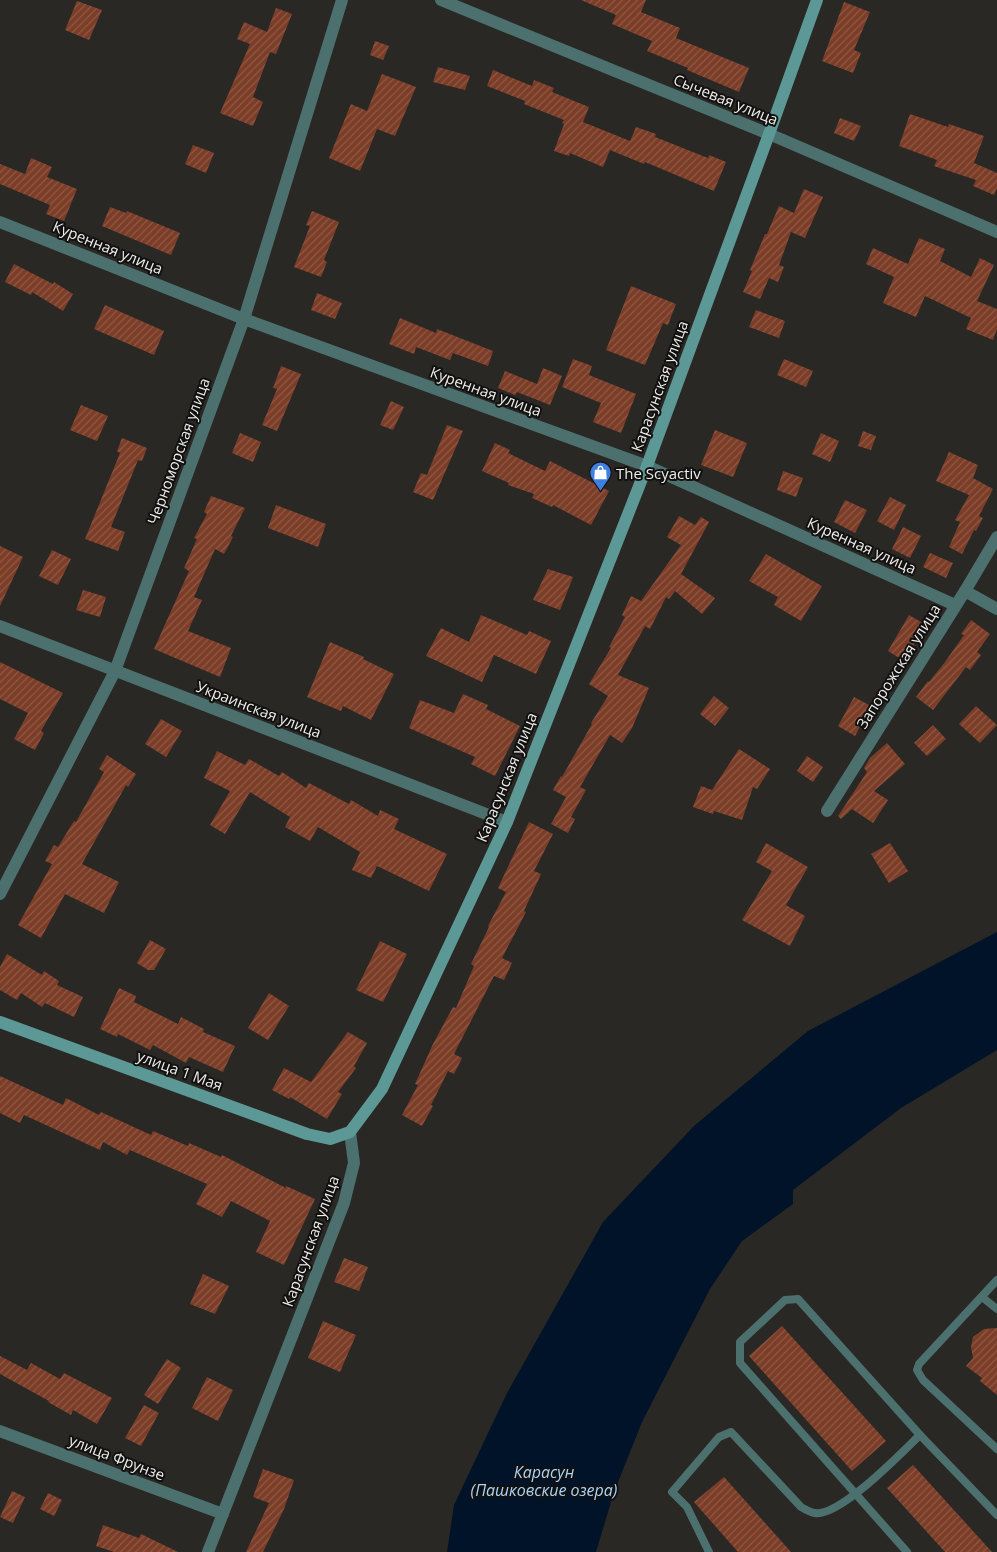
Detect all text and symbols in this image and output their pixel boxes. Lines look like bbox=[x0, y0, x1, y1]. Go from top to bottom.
street label: Сычевая улица bbox=[671, 69, 781, 129]
street label: Куренная улица bbox=[50, 216, 166, 278]
street label: Карасунская улица bbox=[626, 318, 692, 454]
street label: Куренная улица bbox=[428, 362, 544, 420]
street label: Черноморская улица bbox=[142, 375, 214, 527]
shop icon: The Scyactiv bbox=[588, 461, 612, 492]
place label: The Scyactiv bbox=[616, 463, 701, 483]
street label: Куренная улица bbox=[804, 512, 920, 578]
street label: Запорожская улица bbox=[852, 600, 944, 732]
street label: Украинская улица bbox=[194, 676, 324, 742]
street label: Карасунская улица bbox=[471, 709, 541, 845]
street label: улица 1 Мая bbox=[134, 1045, 226, 1095]
street label: Карасунская улица bbox=[277, 1173, 343, 1309]
street label: улица Фрунзе bbox=[66, 1430, 168, 1484]
water label: Карасун (Пашковские озера) bbox=[471, 1461, 617, 1501]

